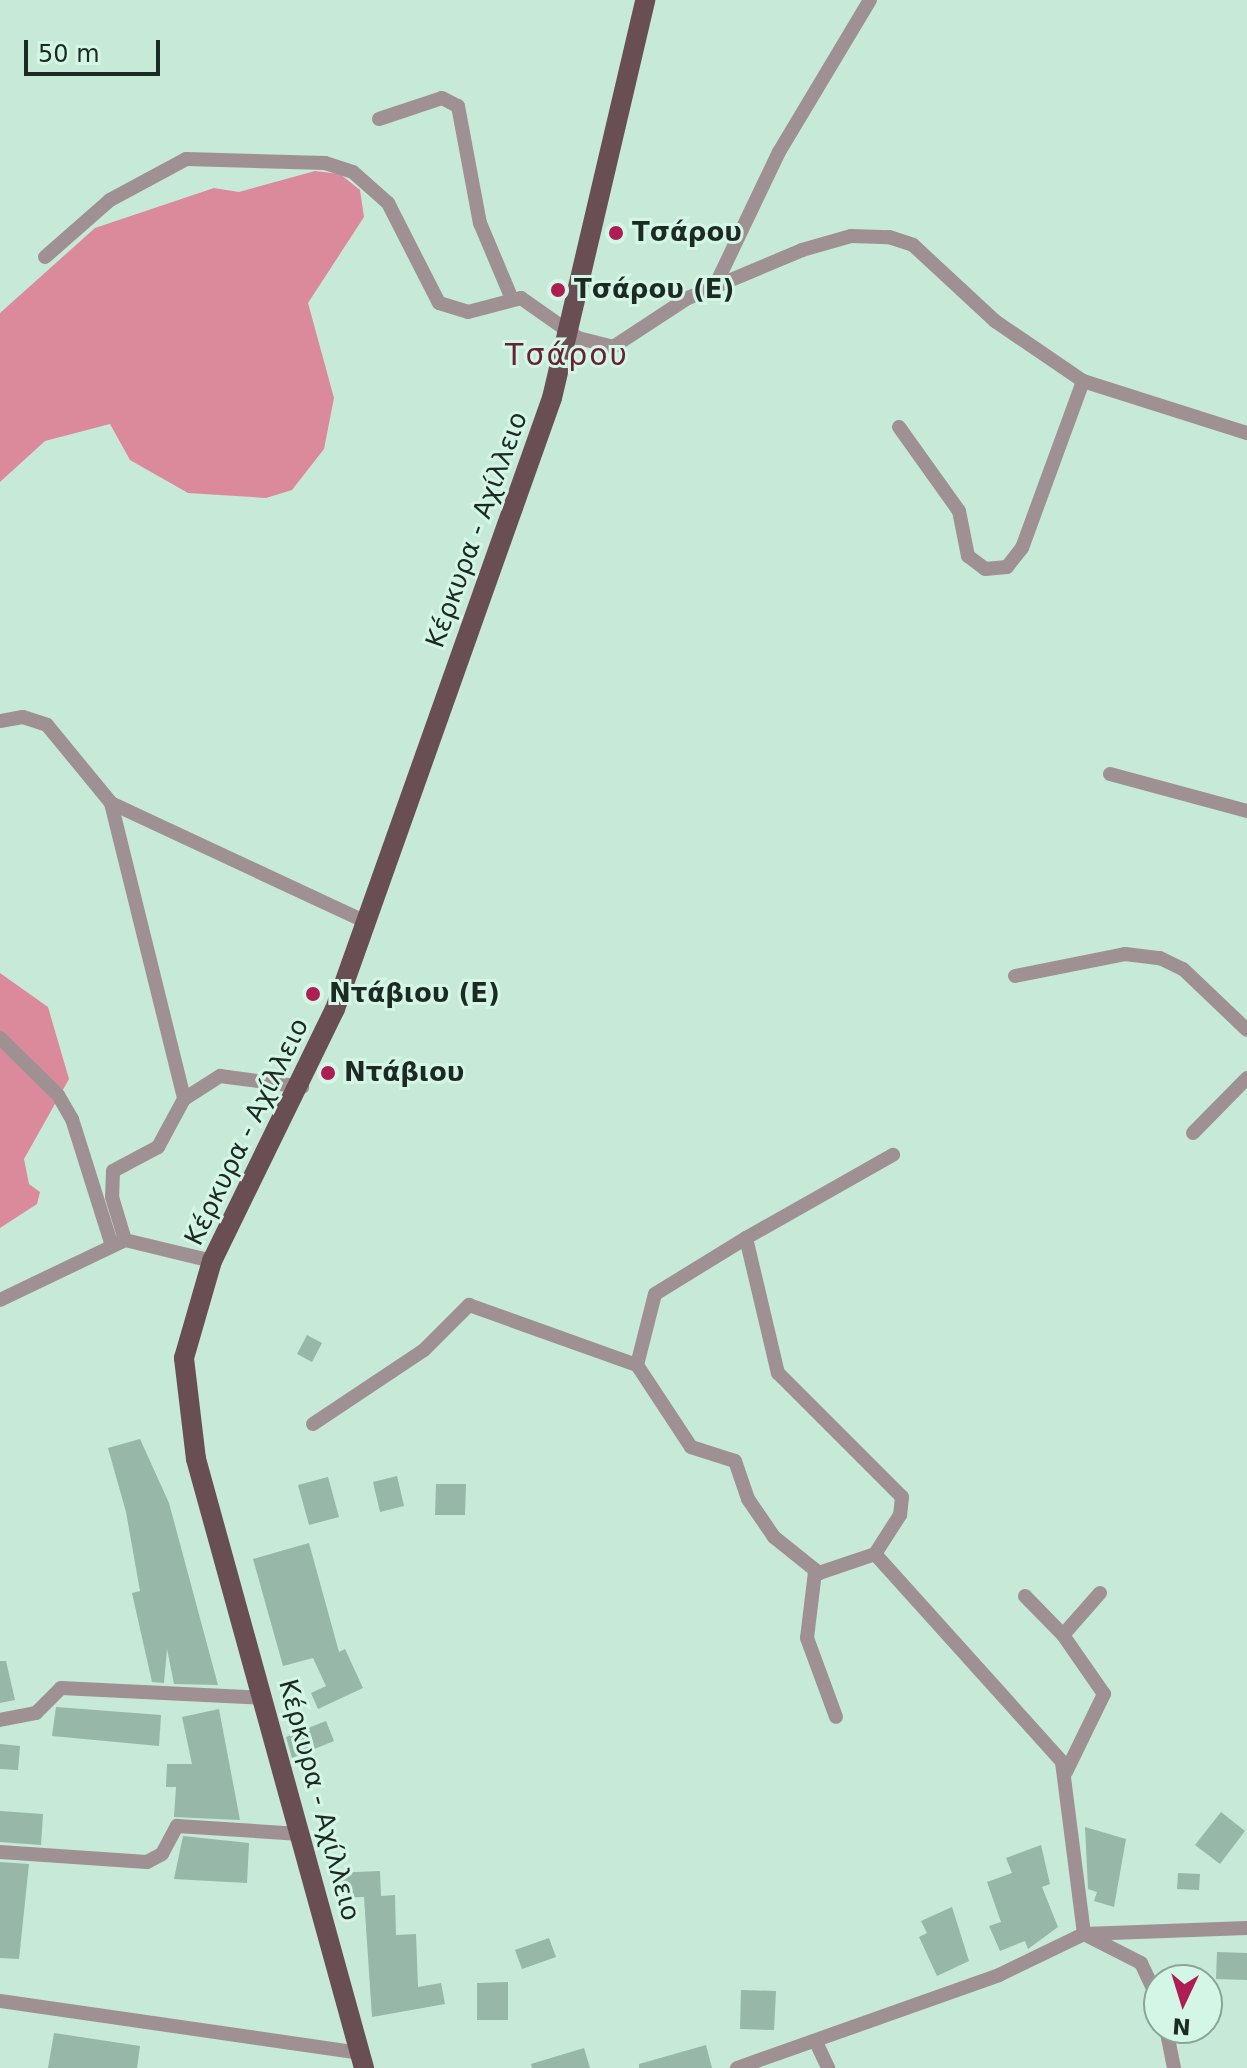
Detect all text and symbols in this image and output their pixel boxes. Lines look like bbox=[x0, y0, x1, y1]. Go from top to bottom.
scale bar bbox=[28, 24, 164, 74]
text: 50 m bbox=[38, 40, 100, 68]
place label: Τσάρου bbox=[632, 217, 742, 249]
marker: Τσάρου bbox=[607, 224, 625, 242]
place label: Τσάρου (E) bbox=[574, 274, 734, 306]
marker: Τσάρου (E) bbox=[549, 281, 567, 299]
district label: Τσάρου bbox=[505, 337, 629, 373]
street label: Κέρκυρα - Αχίλλειο bbox=[420, 408, 534, 652]
place label: Ντάβιου (E) bbox=[329, 978, 500, 1010]
marker: Ντάβιου (E) bbox=[304, 985, 322, 1003]
street label: Κέρκυρα - Αχίλλειο bbox=[178, 1013, 316, 1251]
place label: Ντάβιου bbox=[344, 1057, 464, 1089]
marker: Ντάβιου bbox=[319, 1064, 337, 1082]
street label: Κέρκυρα - Αχίλλειο bbox=[272, 1676, 366, 1924]
north arrow bbox=[1143, 1964, 1223, 2044]
text: N bbox=[1171, 2013, 1191, 2040]

